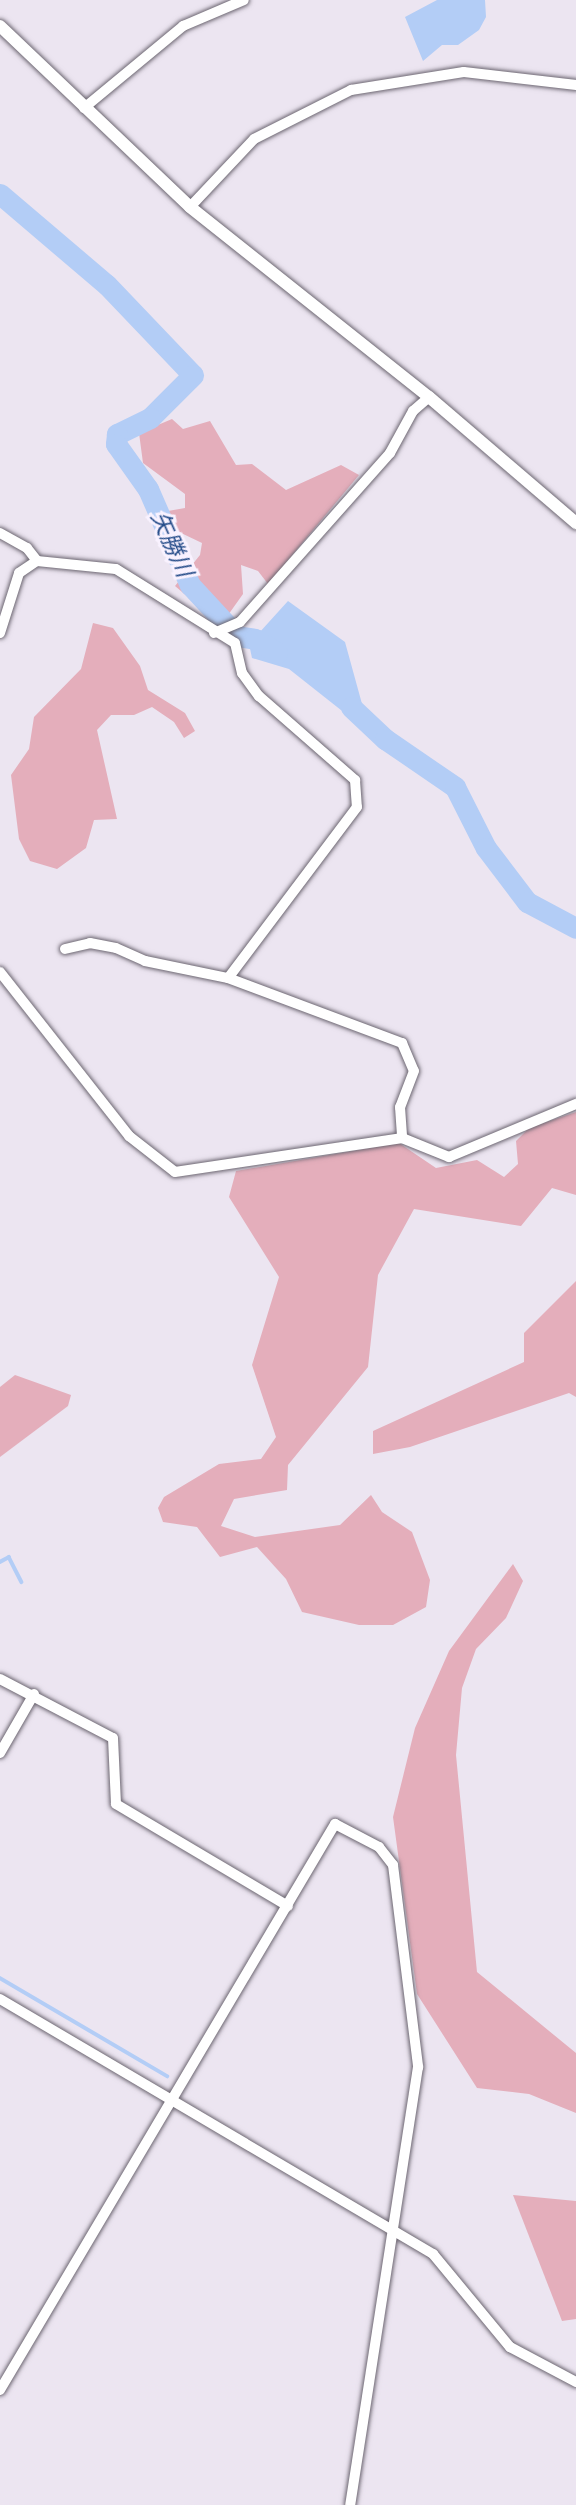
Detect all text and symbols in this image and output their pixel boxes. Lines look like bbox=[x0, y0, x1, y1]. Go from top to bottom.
water label: 矢勝川 bbox=[145, 507, 199, 581]

